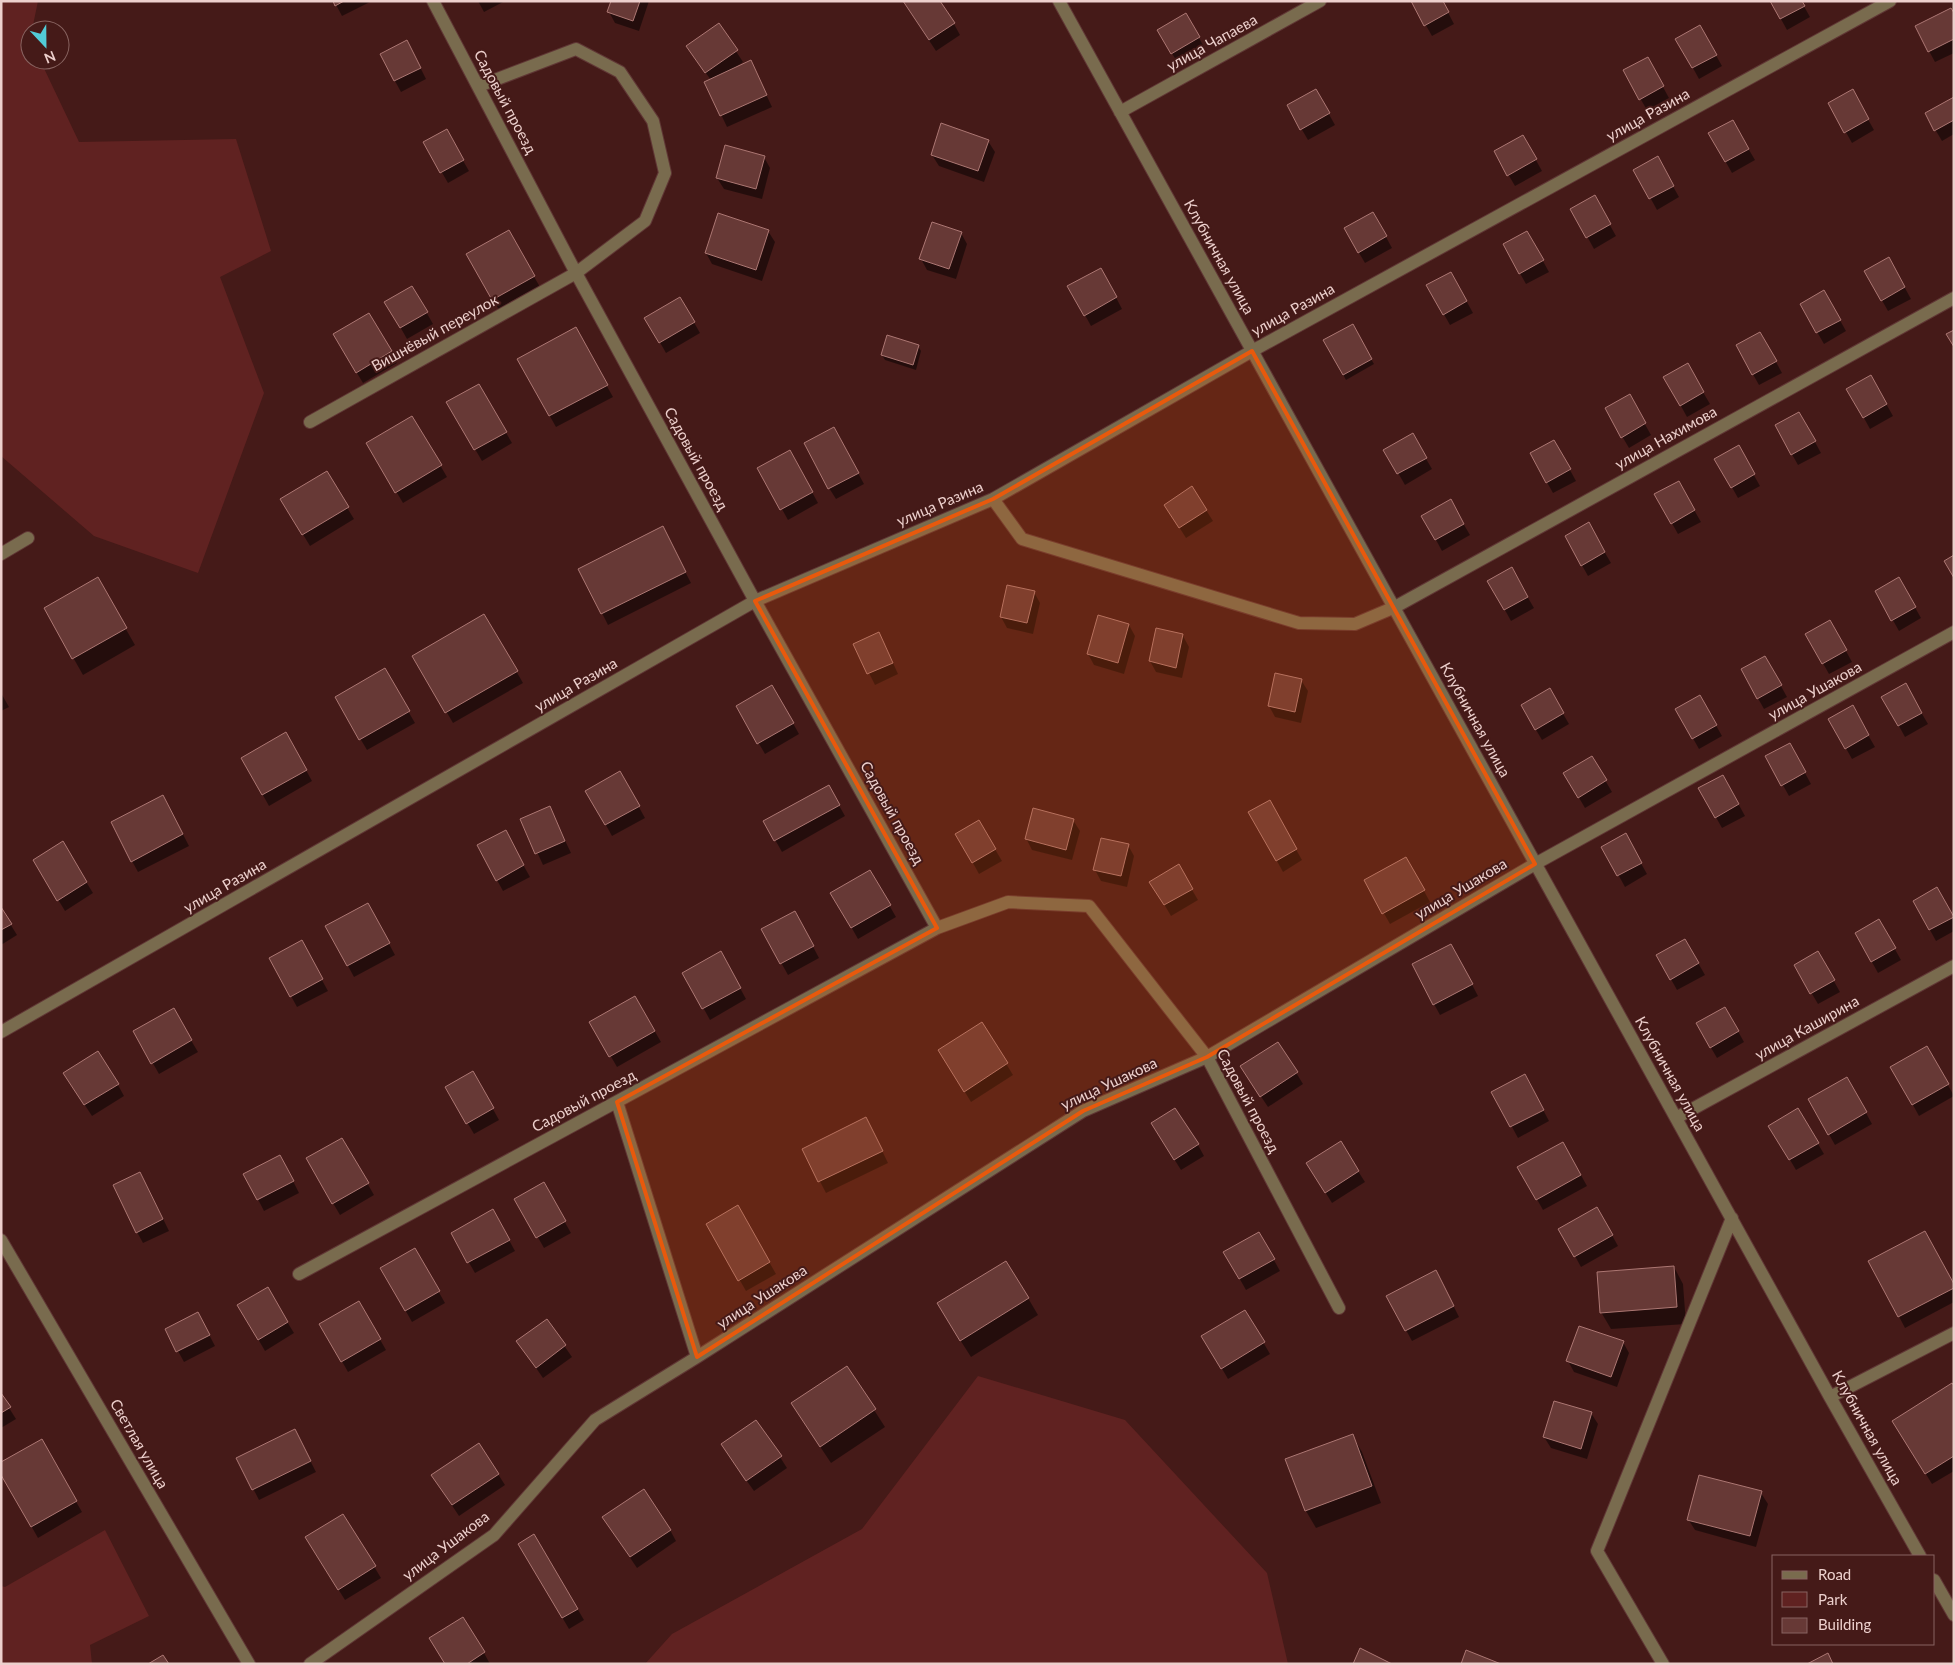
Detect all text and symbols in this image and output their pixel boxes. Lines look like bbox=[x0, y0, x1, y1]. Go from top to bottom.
street label: улица Чапаева bbox=[1163, 10, 1260, 74]
north arrow bbox=[20, 20, 70, 70]
street label: Садовый проезд bbox=[471, 46, 541, 157]
text: N bbox=[42, 48, 58, 67]
street label: улица Разина bbox=[1603, 84, 1692, 144]
street label: Клубничная улица bbox=[1181, 196, 1259, 317]
street label: улица Разина bbox=[1248, 279, 1337, 339]
street label: Вишнёвый переулок bbox=[368, 290, 501, 374]
street label: улица Нахимова bbox=[1611, 402, 1720, 473]
street label: Садовый проезд bbox=[661, 404, 733, 513]
street label: улица Разина bbox=[894, 477, 986, 529]
street label: улица Разина bbox=[531, 653, 620, 715]
street label: улица Ушакова bbox=[1765, 657, 1864, 723]
street label: Клубничная улица bbox=[1437, 659, 1515, 780]
street label: Садовый проезд bbox=[857, 758, 929, 867]
street label: улица Разина bbox=[180, 854, 269, 916]
street label: улица Ушакова bbox=[1411, 854, 1510, 923]
street label: улица Каширина bbox=[1751, 991, 1862, 1063]
street label: Клубничная улица bbox=[1632, 1013, 1710, 1134]
street label: Садовый проезд bbox=[1214, 1045, 1284, 1156]
street label: улица Ушакова bbox=[1058, 1053, 1159, 1113]
street label: Садовый проезд bbox=[528, 1065, 639, 1135]
street label: улица Ушакова bbox=[713, 1260, 810, 1332]
street label: Клубничная улица bbox=[1829, 1367, 1907, 1488]
street label: Светлая улица bbox=[107, 1395, 173, 1492]
street label: улица Ушакова bbox=[399, 1507, 492, 1584]
legend bbox=[1772, 1555, 1935, 1645]
text: Road bbox=[1818, 1565, 1851, 1583]
text: Park bbox=[1818, 1590, 1848, 1608]
text: Building bbox=[1818, 1615, 1871, 1633]

